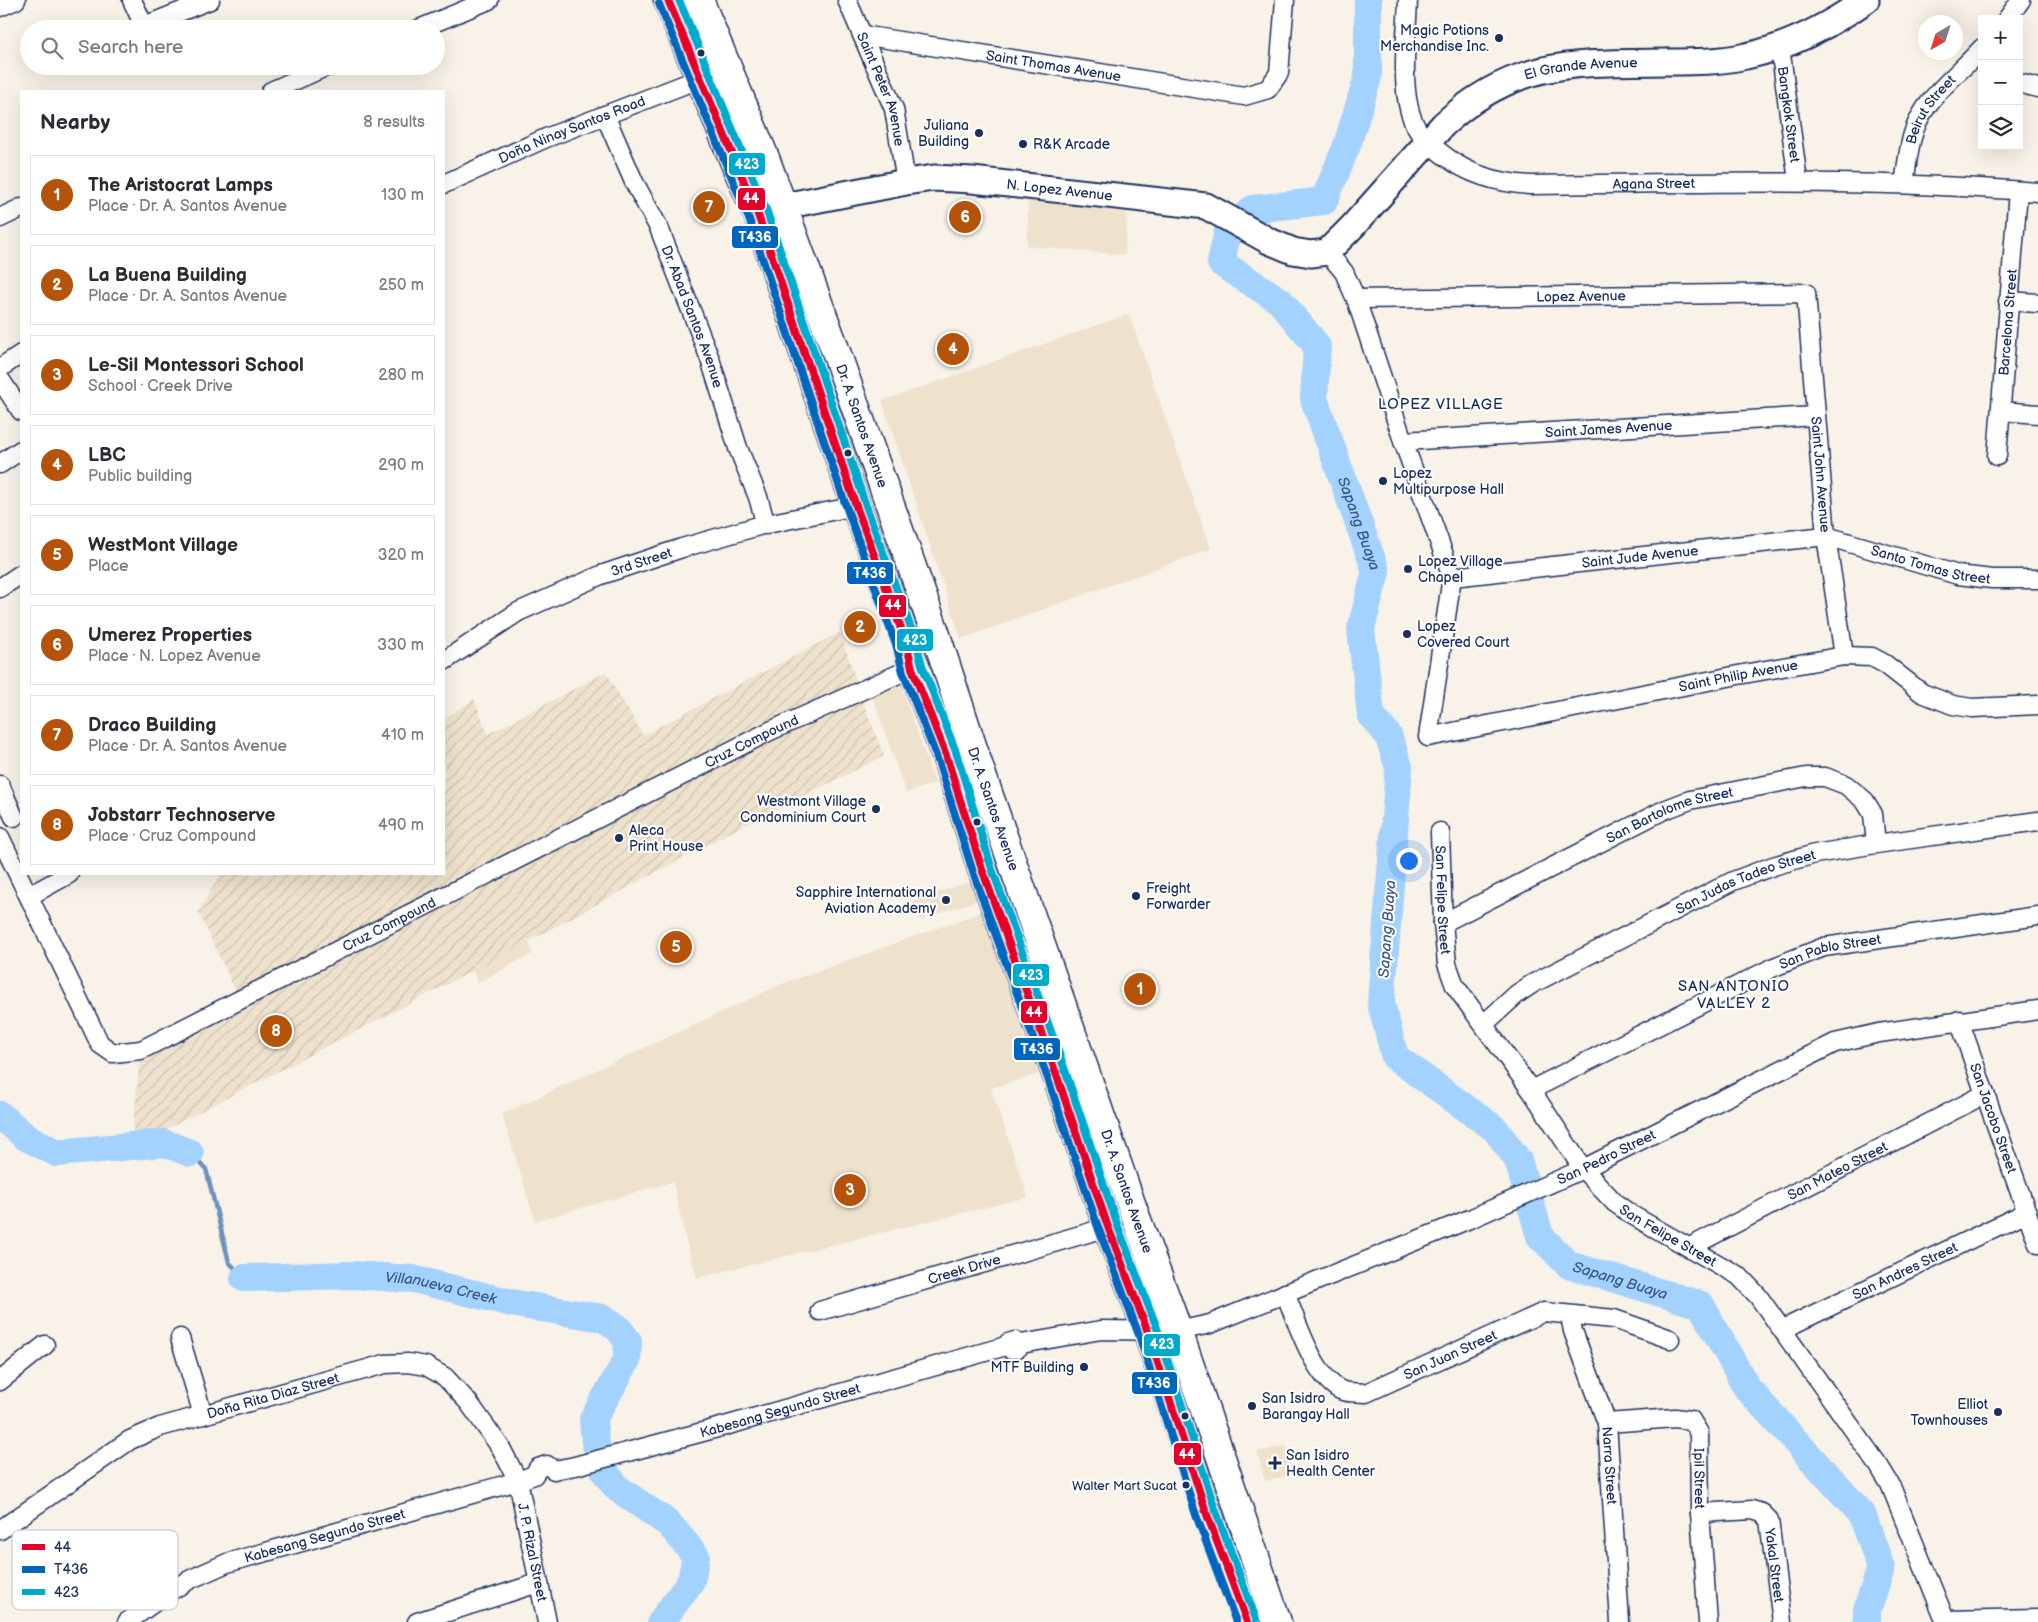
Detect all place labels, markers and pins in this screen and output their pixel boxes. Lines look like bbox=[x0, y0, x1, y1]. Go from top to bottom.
place label: Magic Potions Merchandise Inc. bbox=[1380, 22, 1489, 55]
marker: Magic Potions Merchandise Inc. bbox=[1493, 32, 1505, 44]
unlabelled marker bbox=[696, 48, 706, 58]
place label: Juliana Building bbox=[918, 117, 969, 150]
marker: Juliana Building bbox=[973, 127, 985, 139]
place label: R&K Arcade bbox=[1033, 136, 1110, 153]
marker: R&K Arcade bbox=[1017, 138, 1029, 150]
pin: 7 bbox=[693, 188, 725, 226]
pin: 6 bbox=[949, 198, 981, 236]
pin: 4 bbox=[937, 330, 969, 368]
unlabelled marker bbox=[843, 448, 853, 458]
place label: Lopez Multipurpose Hall bbox=[1393, 465, 1504, 498]
marker: Lopez Multipurpose Hall bbox=[1377, 475, 1389, 487]
place label: Lopez Village Chapel bbox=[1418, 553, 1502, 586]
marker: Lopez Village Chapel bbox=[1402, 563, 1414, 575]
pin: 2 bbox=[844, 608, 876, 646]
place label: Lopez Covered Court bbox=[1417, 618, 1510, 651]
marker: Lopez Covered Court bbox=[1401, 628, 1413, 640]
place label: Westmont Village Condominium Court bbox=[740, 793, 867, 826]
marker: Westmont Village Condominium Court bbox=[870, 803, 882, 815]
unlabelled marker bbox=[972, 817, 982, 827]
place label: Aleca Print House bbox=[629, 822, 703, 855]
marker: Aleca Print House bbox=[613, 832, 625, 844]
place label: Freight Forwarder bbox=[1146, 880, 1211, 913]
place label: Sapphire International Aviation Academy bbox=[796, 884, 937, 917]
marker: Freight Forwarder bbox=[1130, 890, 1142, 902]
marker: Sapphire International Aviation Academy bbox=[940, 894, 952, 906]
pin: 5 bbox=[660, 928, 692, 966]
pin: 1 bbox=[1124, 970, 1156, 1008]
pin: 8 bbox=[260, 1012, 292, 1050]
pin: 3 bbox=[834, 1171, 866, 1209]
place label: MTF Building bbox=[990, 1359, 1074, 1376]
marker: MTF Building bbox=[1078, 1361, 1090, 1373]
place label: San Isidro Barangay Hall bbox=[1262, 1390, 1350, 1423]
place label: Elliot Townhouses bbox=[1910, 1396, 1989, 1429]
marker: San Isidro Barangay Hall bbox=[1246, 1400, 1258, 1412]
marker: Elliot Townhouses bbox=[1992, 1406, 2004, 1418]
unlabelled marker bbox=[1180, 1411, 1190, 1421]
place label: San Isidro Health Center bbox=[1286, 1447, 1376, 1480]
marker: San Isidro Health Center bbox=[1268, 1456, 1282, 1470]
place label: Walter Mart Sucat bbox=[1072, 1478, 1177, 1494]
marker: Walter Mart Sucat bbox=[1181, 1480, 1191, 1490]

